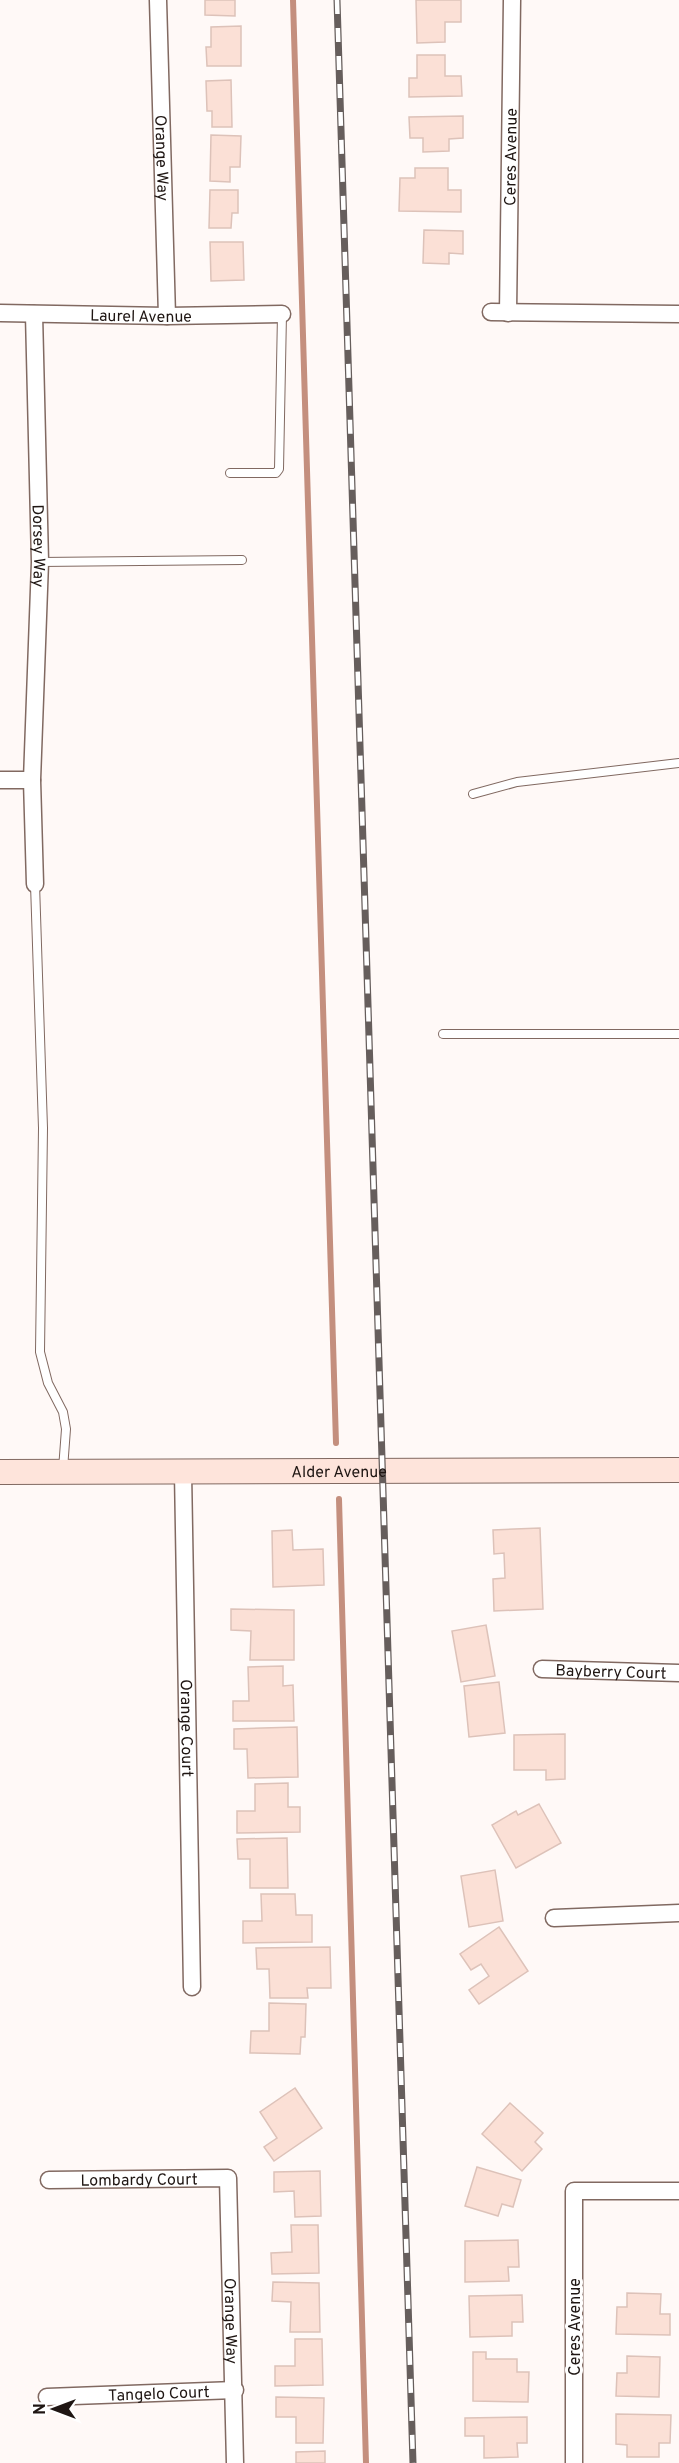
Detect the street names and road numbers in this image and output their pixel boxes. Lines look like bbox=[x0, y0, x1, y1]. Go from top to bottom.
street label: Ceres Avenue bbox=[501, 108, 523, 206]
street label: Orange Way bbox=[149, 115, 172, 201]
street label: Laurel Avenue bbox=[90, 307, 192, 328]
street label: Dorsey Way bbox=[27, 504, 48, 588]
street label: Alder Avenue bbox=[291, 1463, 387, 1483]
street label: Bayberry Court bbox=[555, 1661, 667, 1685]
street label: Orange Court bbox=[175, 1679, 196, 1777]
street label: Lombardy Court bbox=[80, 2170, 198, 2192]
street label: Orange Way bbox=[218, 2278, 241, 2364]
street label: Ceres Avenue bbox=[566, 2278, 586, 2376]
street label: Tangelo Court bbox=[108, 2383, 210, 2407]

